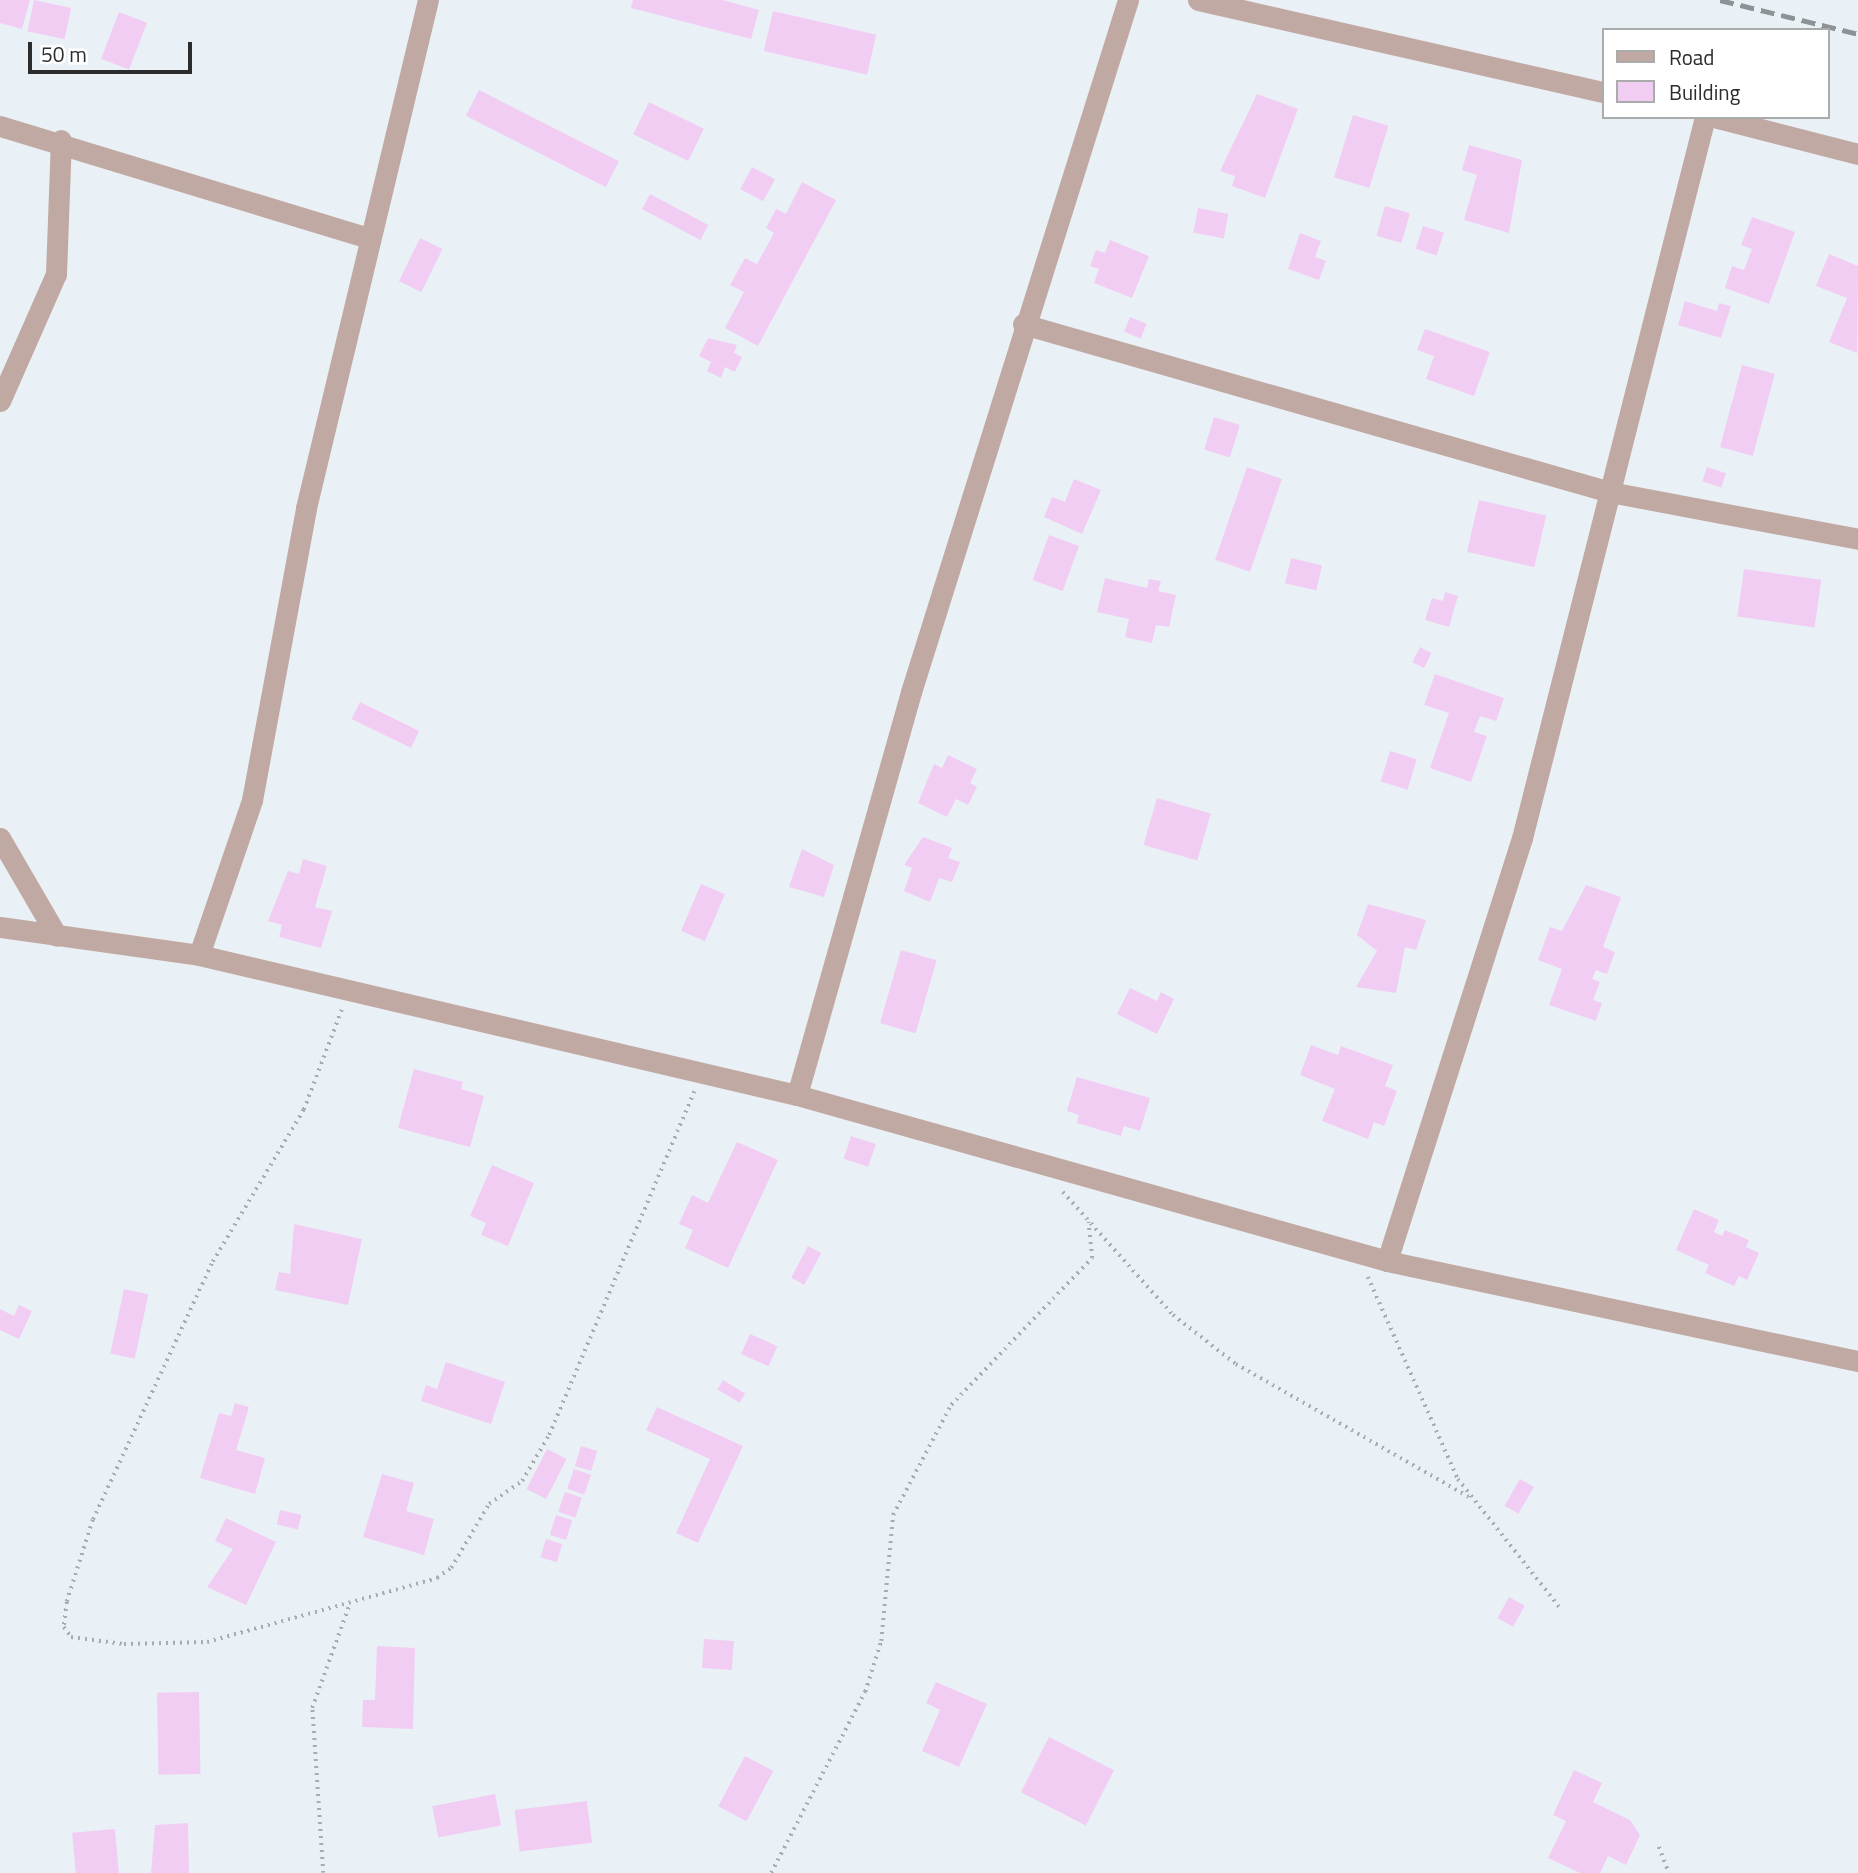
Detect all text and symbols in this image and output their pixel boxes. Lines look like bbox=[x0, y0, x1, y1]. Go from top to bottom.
scale bar bbox=[32, 28, 196, 72]
legend bbox=[1602, 28, 1830, 119]
text: 50 m bbox=[41, 38, 87, 70]
text: Road bbox=[1669, 41, 1714, 73]
text: Building bbox=[1669, 76, 1740, 108]

